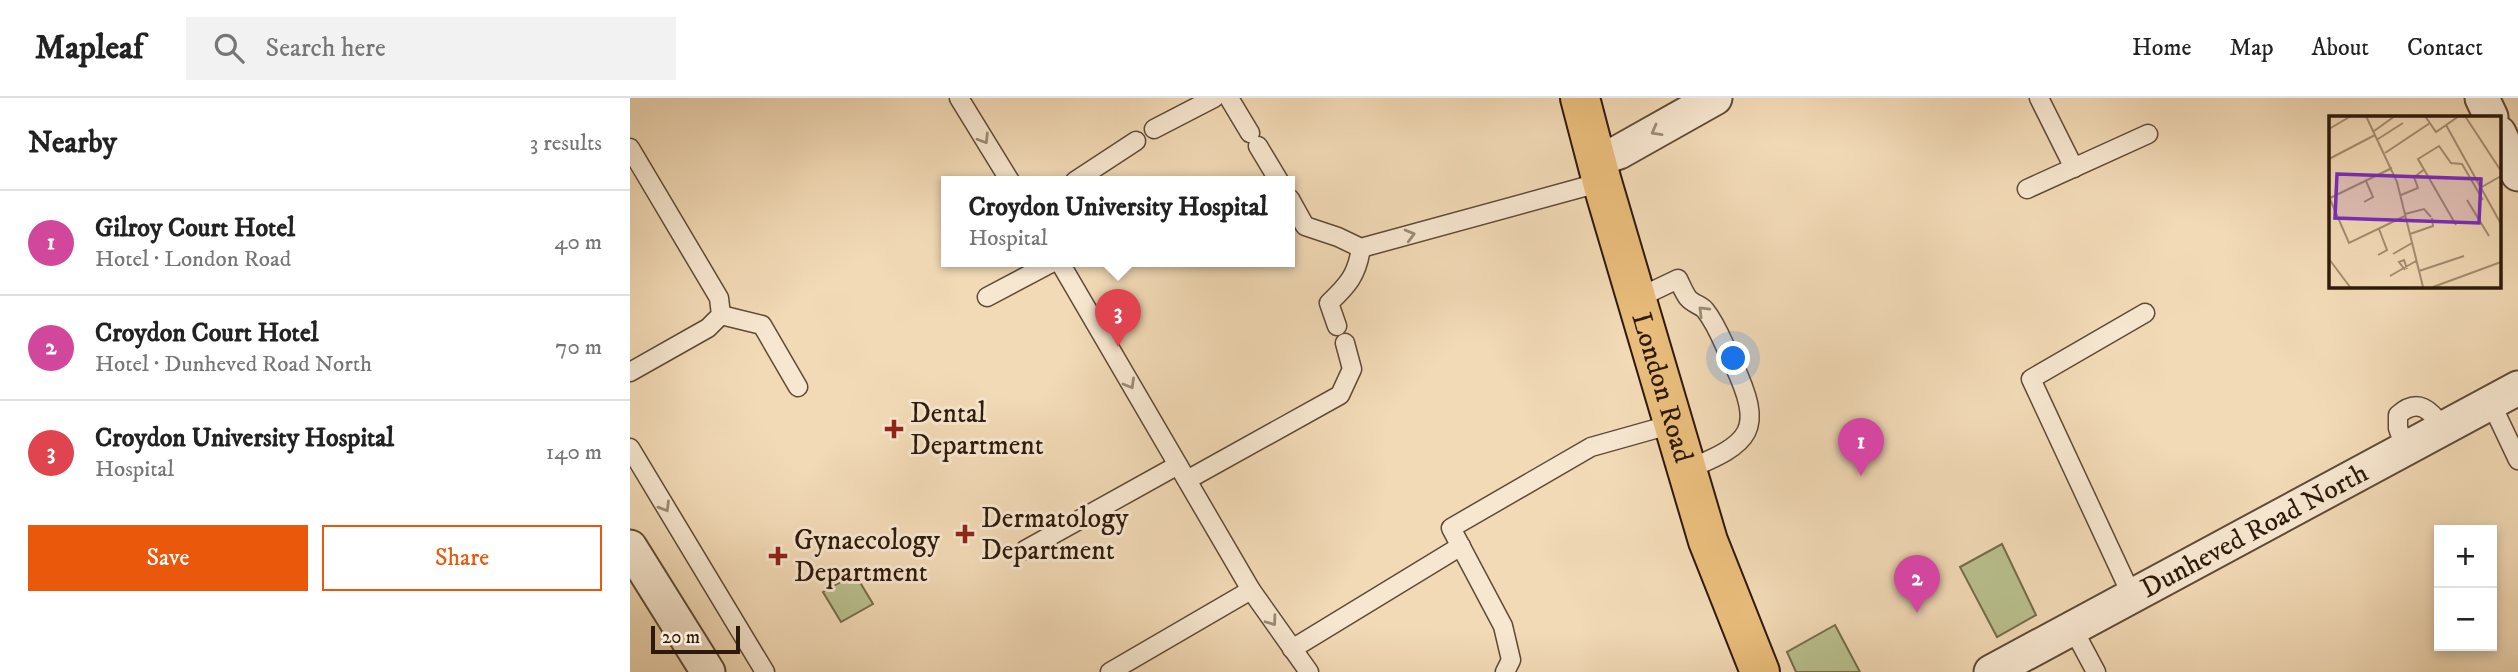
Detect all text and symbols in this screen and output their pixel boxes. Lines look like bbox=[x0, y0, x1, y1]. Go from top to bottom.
search box bbox=[186, 17, 676, 80]
text: Mapleaf bbox=[35, 28, 144, 69]
icon: search bbox=[210, 29, 248, 67]
text: Search here bbox=[266, 32, 386, 65]
text: Home bbox=[2132, 33, 2191, 63]
text: Map bbox=[2229, 33, 2274, 63]
text: About bbox=[2312, 33, 2369, 63]
text: Contact bbox=[2407, 33, 2483, 63]
inset map bbox=[2329, 116, 2500, 287]
one-way arrow bbox=[1651, 123, 1664, 136]
text: Nearby bbox=[28, 125, 117, 162]
text: 3 results bbox=[530, 129, 602, 158]
one-way arrow bbox=[976, 132, 989, 145]
popup bbox=[941, 176, 1295, 267]
text: Croydon University Hospital bbox=[968, 191, 1268, 224]
text: Gilroy Court Hotel bbox=[95, 212, 295, 245]
text: Hospital bbox=[968, 224, 1048, 253]
text: 1 bbox=[47, 228, 55, 257]
text: 40 m bbox=[554, 228, 602, 257]
one-way arrow bbox=[1404, 229, 1416, 244]
text: Hotel · London Road bbox=[95, 245, 291, 274]
pin: 3 bbox=[1095, 289, 1141, 347]
one-way arrow bbox=[1699, 307, 1712, 319]
street label: London Road bbox=[1624, 308, 1701, 467]
text: Croydon Court Hotel bbox=[95, 317, 318, 350]
text: 2 bbox=[45, 333, 57, 362]
text: 70 m bbox=[555, 333, 602, 362]
your location bbox=[1716, 341, 1750, 375]
text: Hotel · Dunheved Road North bbox=[95, 350, 372, 379]
one-way arrow bbox=[1122, 376, 1135, 389]
place label: Dental Department bbox=[910, 396, 1044, 463]
pin: 1 bbox=[1838, 418, 1884, 476]
marker: Dental Department bbox=[884, 419, 904, 439]
text: Croydon University Hospital bbox=[95, 422, 394, 455]
text: 3 bbox=[47, 438, 55, 467]
text: 140 m bbox=[546, 438, 602, 467]
text: Hospital bbox=[95, 455, 174, 484]
street label: Dunheved Road North bbox=[2134, 455, 2374, 606]
one-way arrow bbox=[657, 499, 670, 512]
place label: Dermatology Department bbox=[981, 501, 1129, 568]
place label: Gynaecology Department bbox=[794, 523, 940, 590]
marker: Dermatology Department bbox=[955, 524, 975, 544]
button: Save bbox=[28, 525, 308, 591]
button: Share bbox=[322, 525, 602, 591]
map controls bbox=[2434, 525, 2497, 651]
button: + bbox=[2434, 525, 2497, 588]
marker: Gynaecology Department bbox=[768, 546, 788, 566]
pin: 2 bbox=[1894, 555, 1940, 613]
button: − bbox=[2434, 588, 2497, 651]
one-way arrow bbox=[1264, 613, 1276, 626]
scale bar bbox=[651, 623, 740, 655]
text: 20 m bbox=[662, 626, 700, 649]

